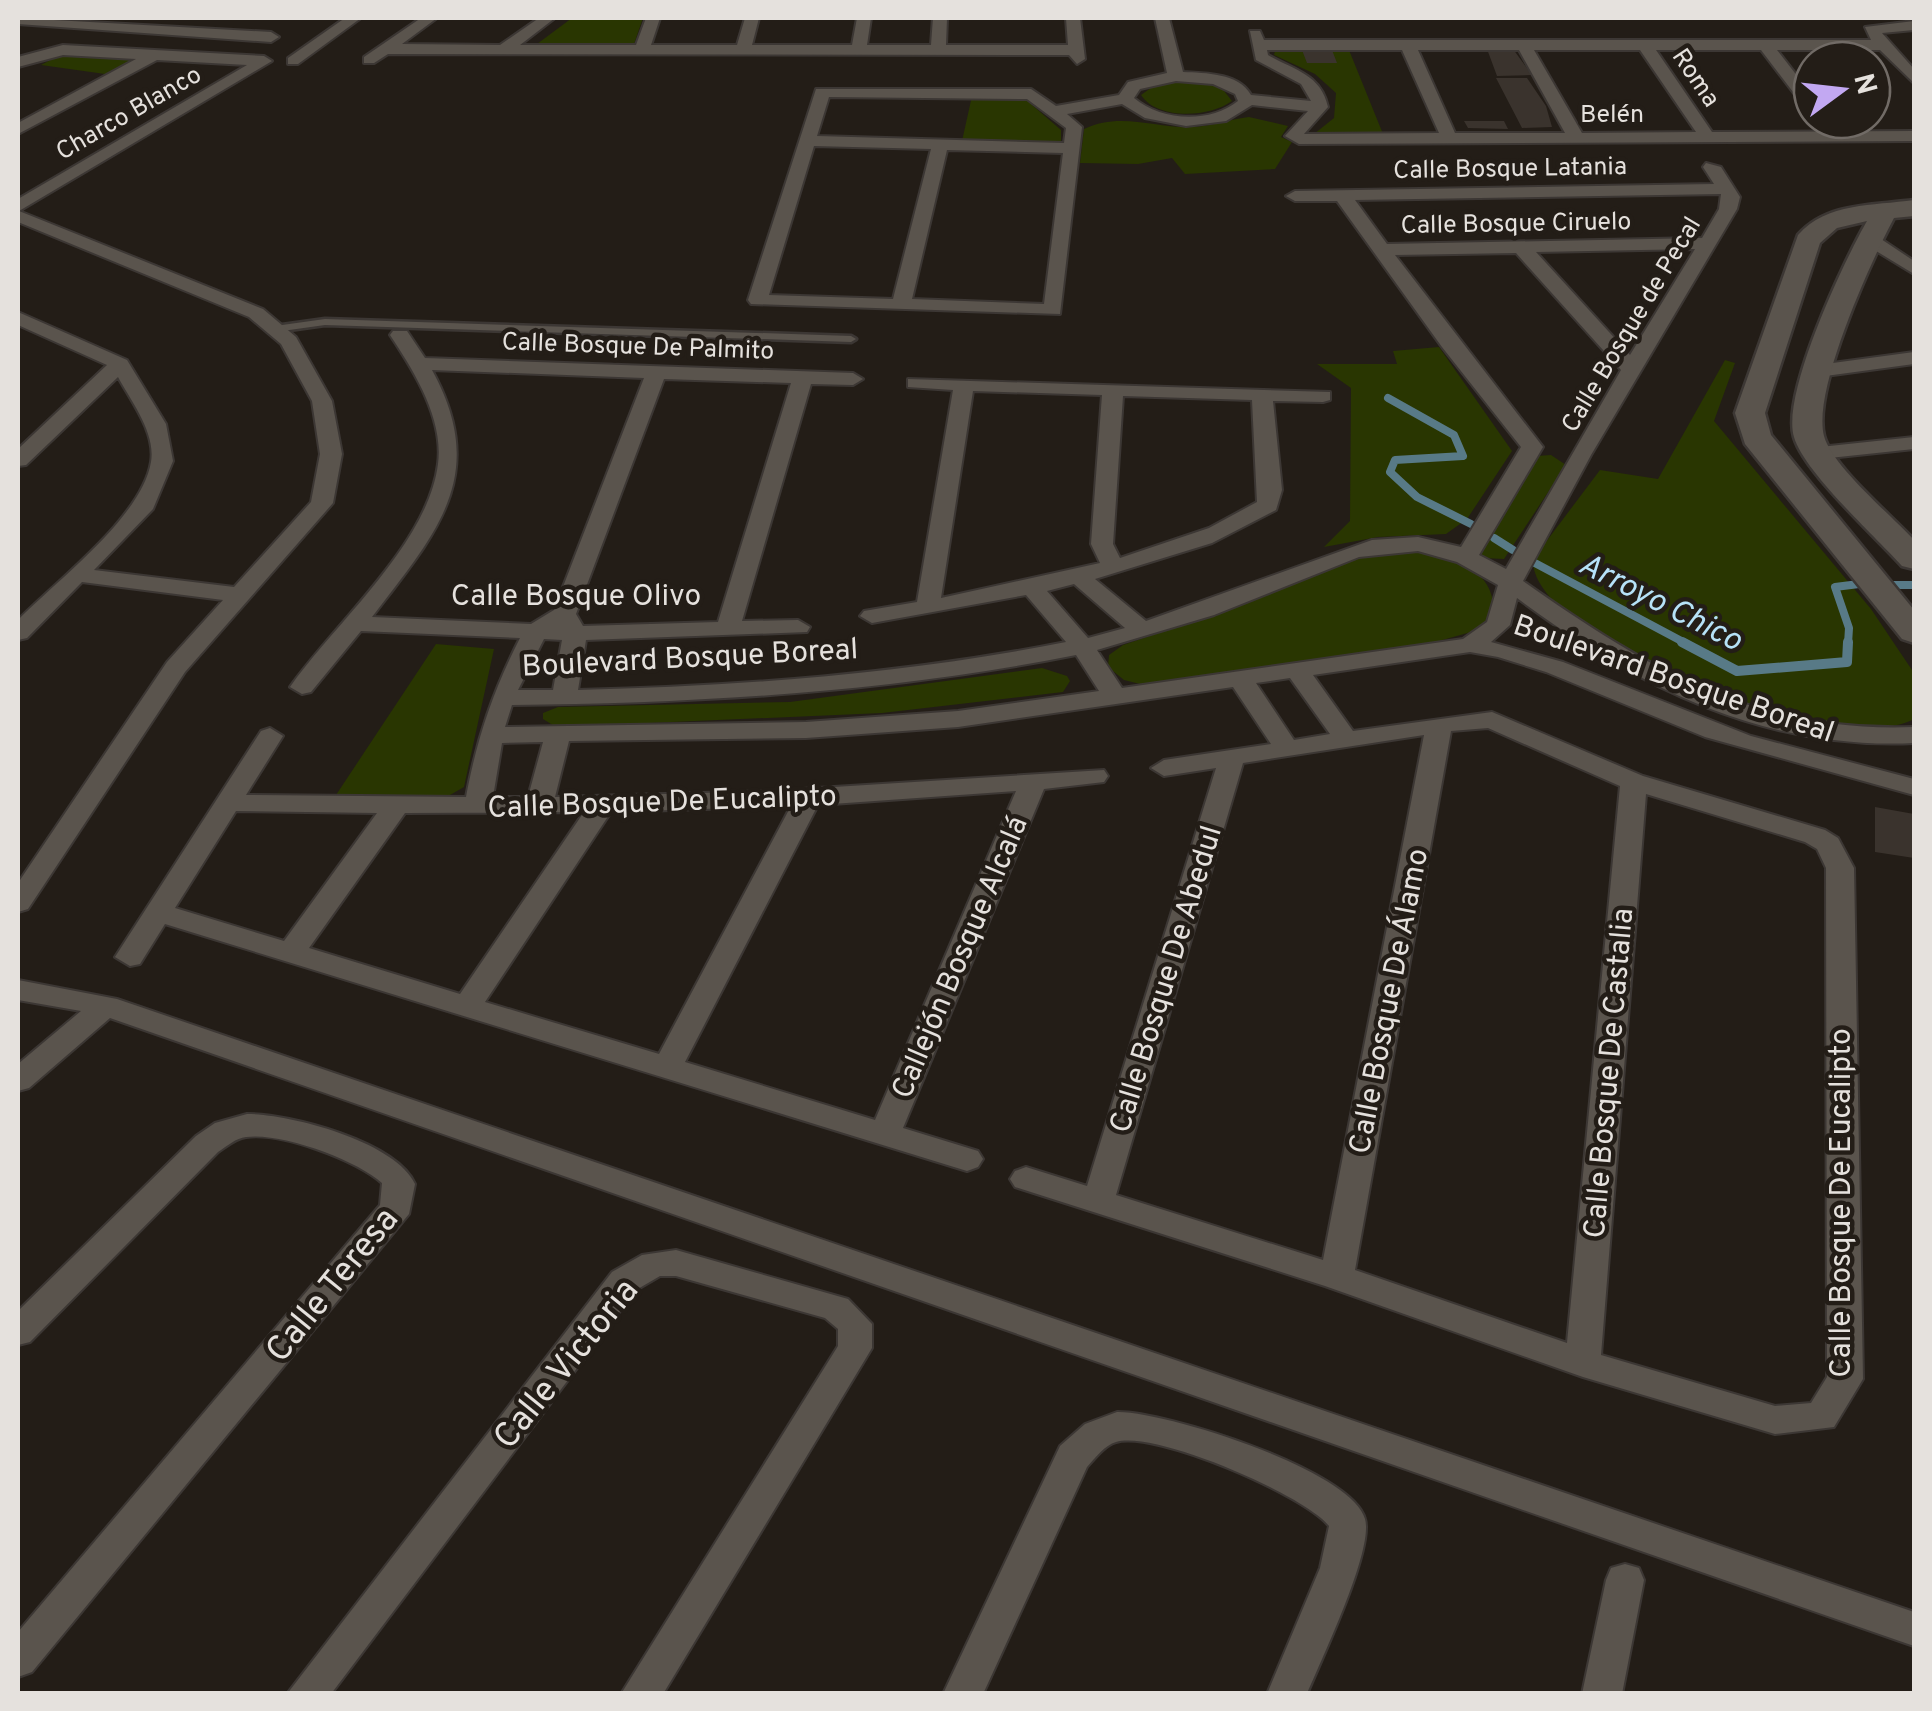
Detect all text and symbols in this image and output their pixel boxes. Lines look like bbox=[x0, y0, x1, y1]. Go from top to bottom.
north arrow bbox=[1792, 40, 1892, 140]
street label: Roma bbox=[1663, 43, 1726, 114]
street label: Charco Blanco bbox=[51, 60, 208, 169]
text: N bbox=[1843, 70, 1883, 99]
street label: Belén bbox=[1580, 100, 1644, 132]
street label: Calle Bosque Latania bbox=[1393, 152, 1627, 188]
street label: Calle Bosque Ciruelo bbox=[1400, 207, 1632, 243]
street label: Calle Bosque de Pecal bbox=[1556, 212, 1710, 439]
street label: Calle Bosque De Palmito bbox=[501, 327, 775, 369]
water label: Arroyo Chico bbox=[1571, 545, 1749, 662]
street label: Calle Bosque Olivo bbox=[451, 579, 701, 616]
street label: Boulevard Bosque Boreal bbox=[1508, 608, 1838, 753]
street label: Boulevard Bosque Boreal bbox=[521, 632, 859, 687]
street label: Calle Bosque De Eucalipto bbox=[487, 779, 837, 828]
street label: Callejón Bosque Alcalá bbox=[885, 811, 1038, 1105]
street label: Calle Bosque De Abedul bbox=[1103, 822, 1232, 1138]
street label: Calle Bosque De Álamo bbox=[1341, 845, 1438, 1157]
street label: Calle Bosque De Castalia bbox=[1578, 906, 1643, 1240]
street label: Calle Bosque De Eucalipto bbox=[1824, 1028, 1861, 1378]
street label: Calle Teresa bbox=[257, 1199, 409, 1372]
street label: Calle Victoria bbox=[485, 1271, 650, 1459]

